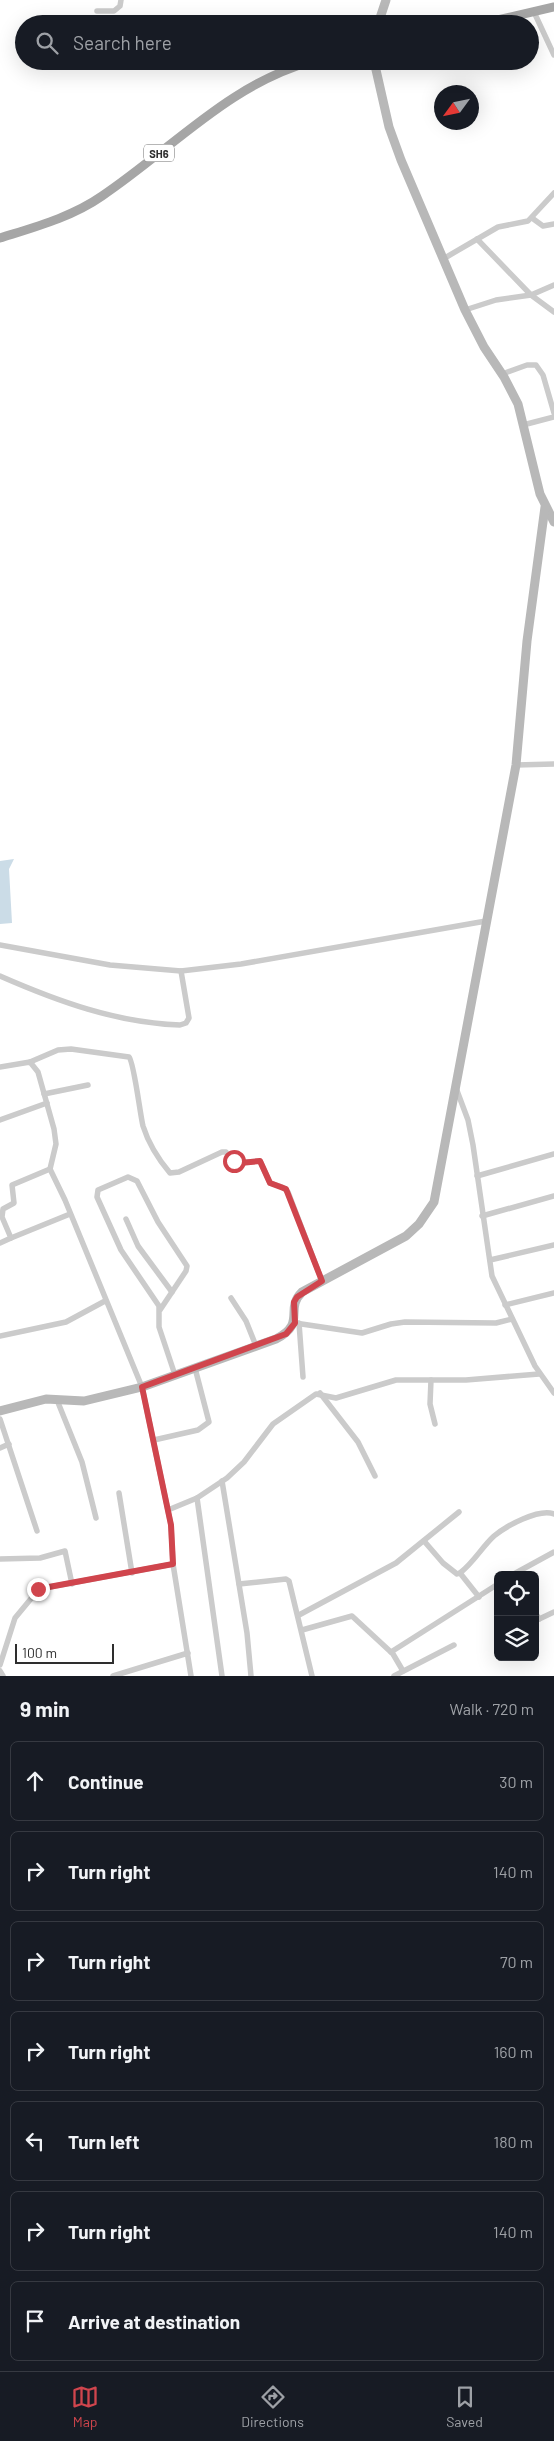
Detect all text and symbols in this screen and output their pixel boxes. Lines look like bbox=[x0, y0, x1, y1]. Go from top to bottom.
search box bbox=[15, 15, 539, 70]
icon: search bbox=[33, 29, 61, 57]
text: Search here bbox=[73, 31, 172, 54]
north arrow bbox=[434, 85, 479, 130]
road number: SH6 bbox=[144, 144, 174, 162]
route start bbox=[223, 1150, 246, 1173]
map controls bbox=[494, 1571, 539, 1661]
button: locate bbox=[494, 1571, 539, 1616]
route end bbox=[27, 1578, 50, 1601]
button: layers bbox=[494, 1616, 539, 1661]
scale bar bbox=[15, 1641, 114, 1664]
text: 100 m bbox=[22, 1644, 57, 1661]
text: 9 min bbox=[20, 1696, 70, 1721]
text: Walk · 720 m bbox=[449, 1699, 534, 1718]
icon: ahead bbox=[21, 1767, 49, 1795]
text: Continue bbox=[68, 1770, 144, 1793]
text: 30 m bbox=[499, 1772, 533, 1791]
icon: right bbox=[21, 1857, 49, 1885]
text: Turn right bbox=[68, 1860, 150, 1883]
text: 140 m bbox=[493, 1862, 533, 1881]
icon: right bbox=[21, 1947, 49, 1975]
text: Turn right bbox=[68, 1950, 150, 1973]
text: 70 m bbox=[500, 1952, 533, 1971]
icon: right bbox=[21, 2037, 49, 2065]
text: Turn right bbox=[68, 2040, 150, 2063]
text: 160 m bbox=[494, 2042, 533, 2061]
icon: left bbox=[21, 2127, 49, 2155]
text: Turn left bbox=[68, 2130, 139, 2153]
text: 180 m bbox=[494, 2132, 533, 2151]
icon: right bbox=[21, 2217, 49, 2245]
text: Turn right bbox=[68, 2220, 150, 2243]
text: 140 m bbox=[493, 2222, 533, 2241]
icon: arrive bbox=[21, 2307, 49, 2335]
text: Arrive at destination bbox=[68, 2310, 240, 2333]
tab: Map bbox=[71, 2383, 99, 2430]
tab: Directions bbox=[241, 2383, 304, 2430]
tab: Saved bbox=[446, 2383, 483, 2430]

